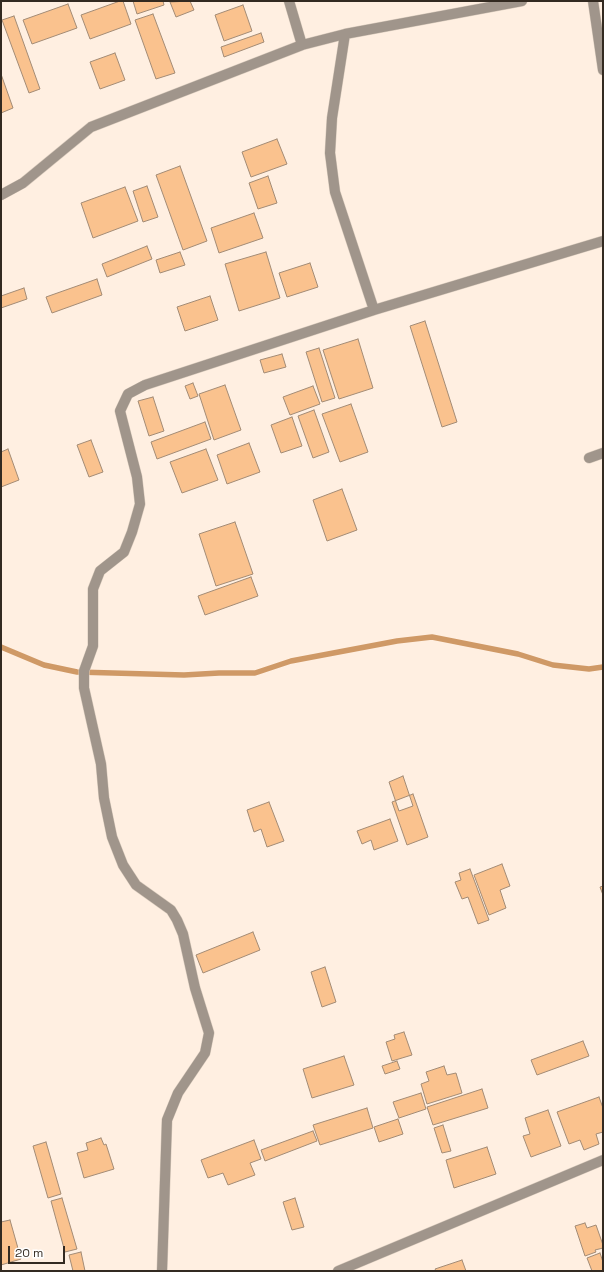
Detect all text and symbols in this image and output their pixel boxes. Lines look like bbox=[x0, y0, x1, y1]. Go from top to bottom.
scale bar bbox=[10, 1238, 67, 1264]
text: 20 m bbox=[15, 1245, 43, 1261]

